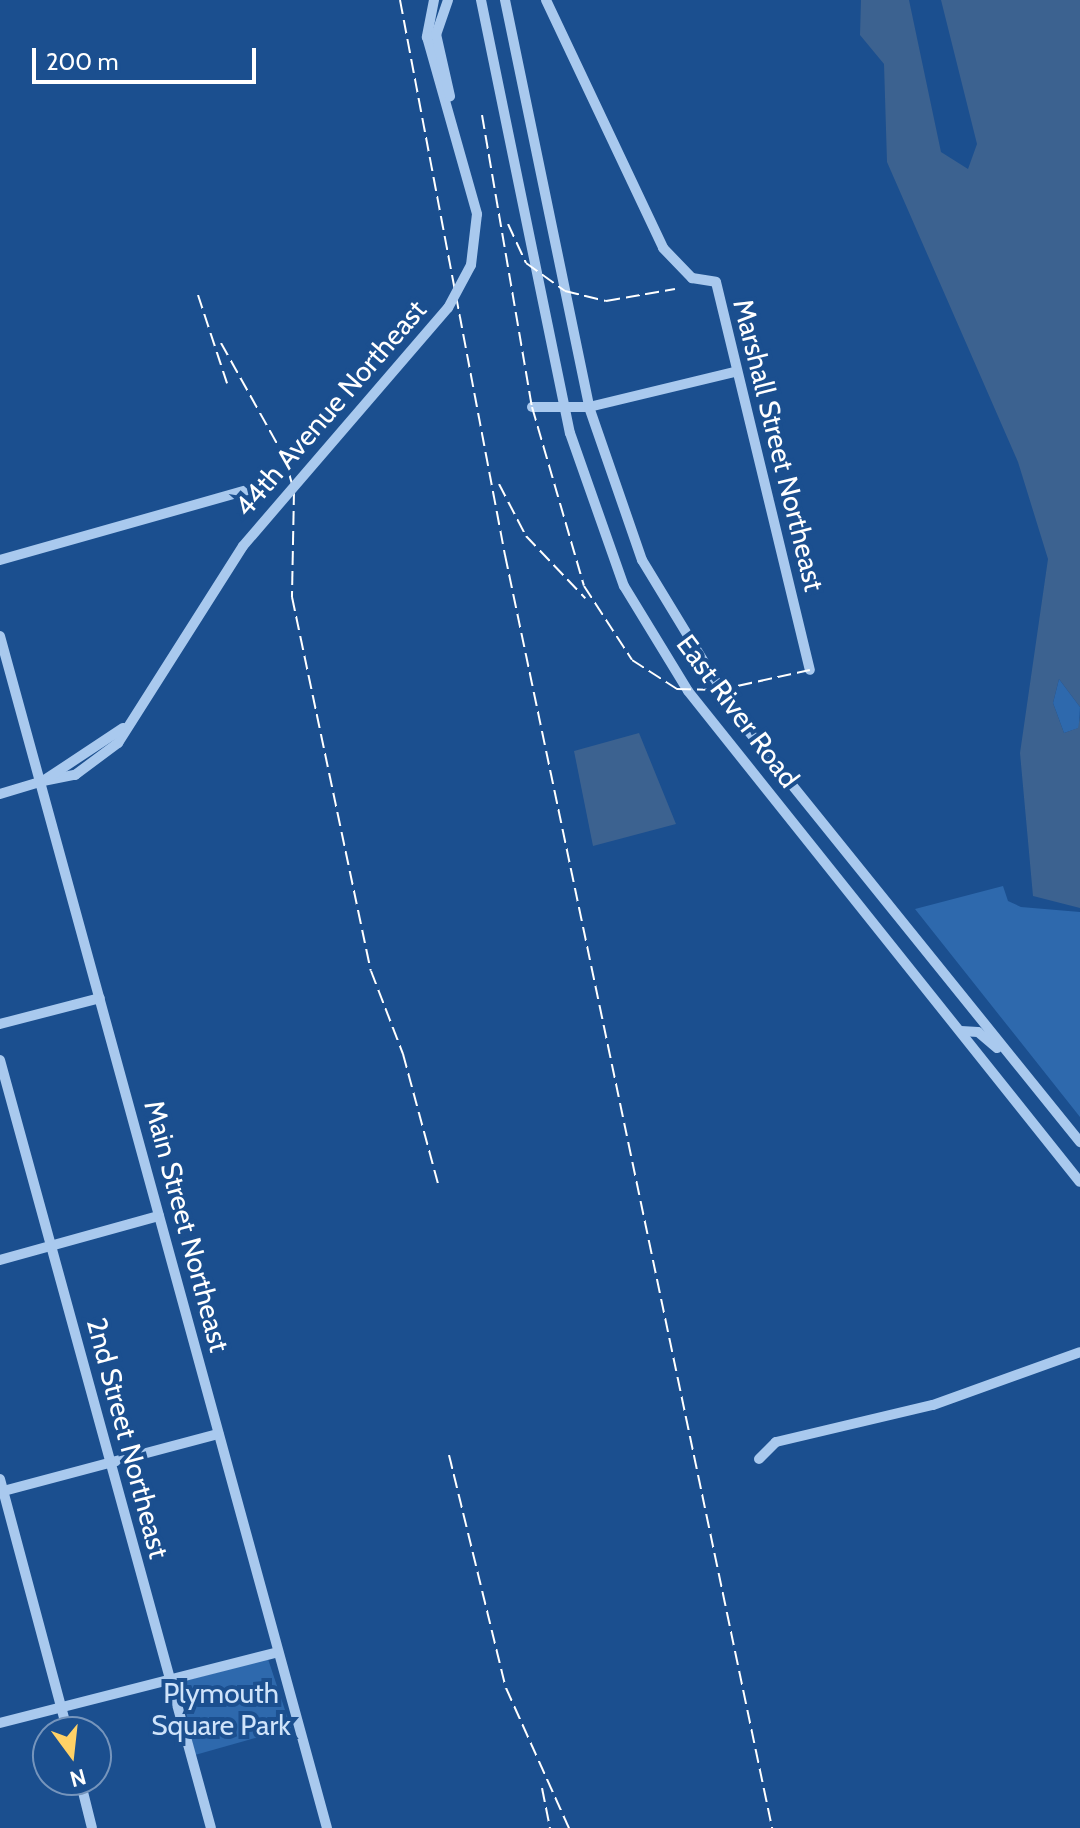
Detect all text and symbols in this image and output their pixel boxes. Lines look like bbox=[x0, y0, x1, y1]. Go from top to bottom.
scale bar bbox=[36, 32, 260, 82]
text: 200 m bbox=[46, 47, 119, 76]
street label: 44th Avenue Northeast bbox=[227, 293, 433, 523]
street label: Marshall Street Northeast bbox=[726, 295, 832, 595]
street label: East River Road bbox=[670, 628, 806, 794]
street label: Main Street Northeast bbox=[137, 1096, 237, 1356]
street label: 2nd Street Northeast bbox=[80, 1314, 176, 1562]
park label: Plymouth Square Park bbox=[151, 1676, 291, 1742]
north arrow bbox=[32, 1716, 112, 1796]
text: N bbox=[67, 1763, 89, 1793]

